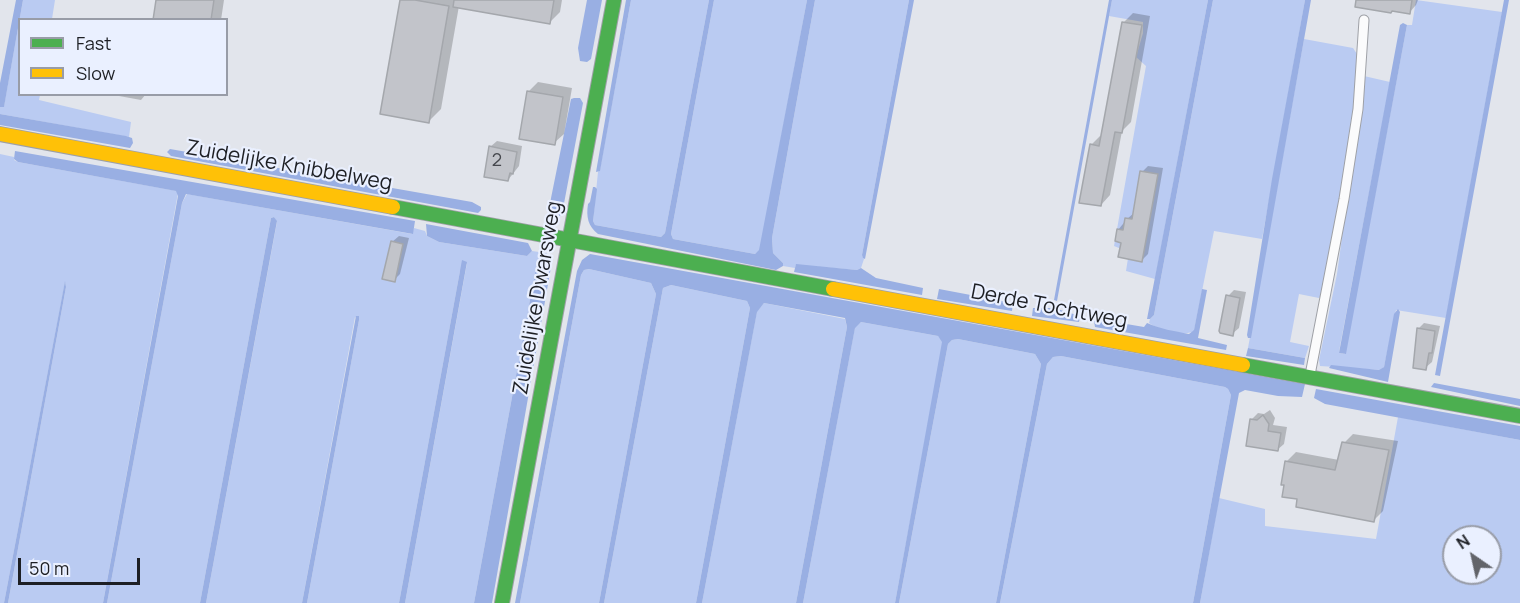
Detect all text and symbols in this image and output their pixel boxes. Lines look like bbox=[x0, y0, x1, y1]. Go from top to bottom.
legend bbox=[18, 18, 228, 96]
text: Fast bbox=[76, 31, 111, 55]
text: Slow bbox=[76, 61, 115, 85]
street label: Zuidelijke Knibbelweg bbox=[184, 135, 394, 197]
house number: 2 bbox=[492, 150, 502, 172]
street label: Zuidelijke Dwarsweg bbox=[509, 199, 567, 397]
street label: Derde Tochtweg bbox=[969, 279, 1129, 335]
north arrow bbox=[1442, 525, 1502, 585]
text: N bbox=[1452, 529, 1474, 554]
scale bar bbox=[21, 546, 142, 584]
text: 50 m bbox=[29, 556, 69, 580]

